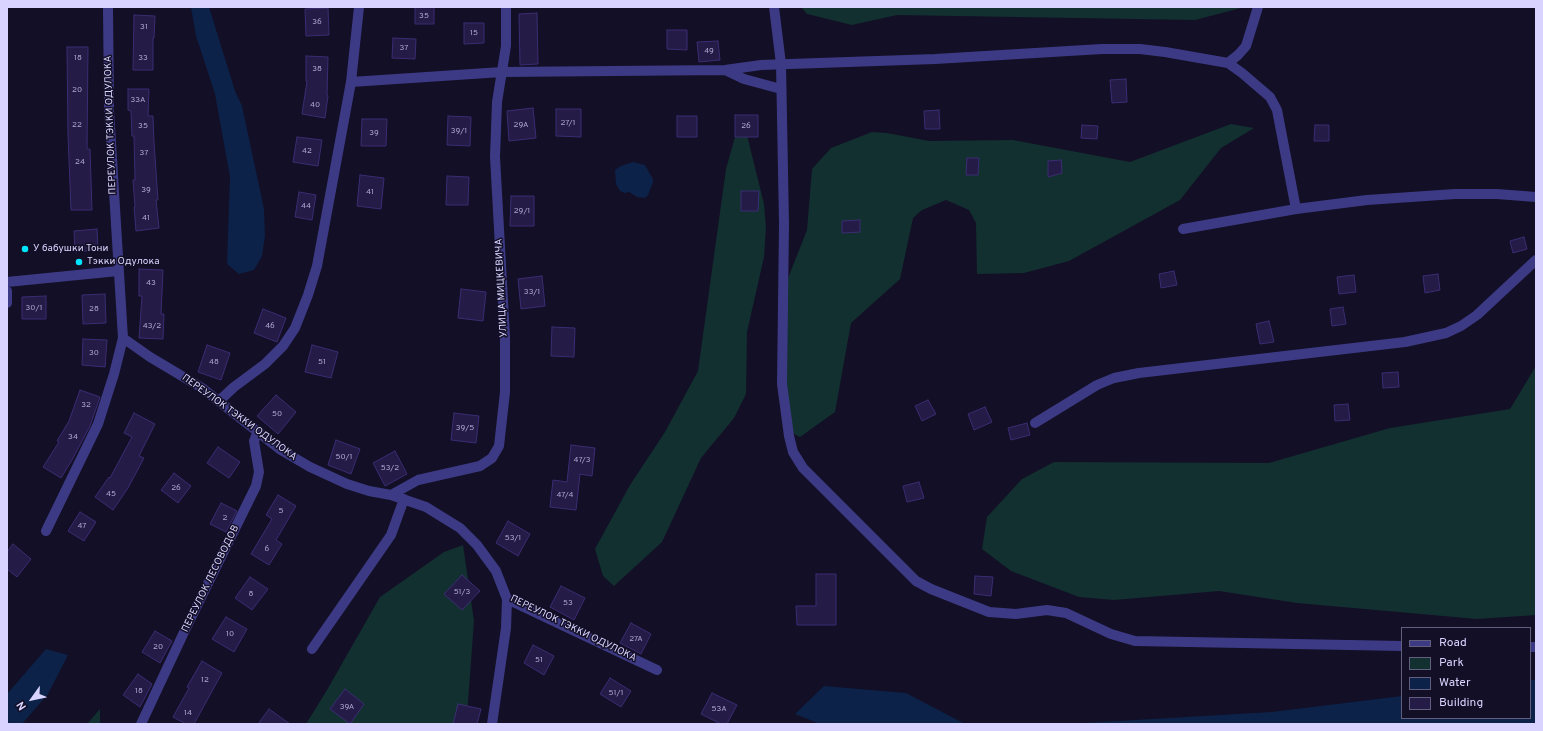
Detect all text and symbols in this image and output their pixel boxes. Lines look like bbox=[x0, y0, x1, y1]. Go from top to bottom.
house number: 35 bbox=[419, 11, 429, 21]
house number: 36 bbox=[312, 17, 322, 27]
house number: 31 bbox=[140, 22, 148, 32]
house number: 15 bbox=[470, 28, 478, 38]
house number: 37 bbox=[400, 43, 408, 53]
house number: 49 bbox=[704, 46, 714, 56]
house number: 18 bbox=[74, 53, 82, 63]
house number: 33 bbox=[138, 53, 148, 63]
street label: ПЕРЕУЛОК ТЭККИ ОДУЛОКА bbox=[103, 55, 119, 195]
house number: 38 bbox=[312, 64, 322, 74]
house number: 20 bbox=[72, 85, 82, 95]
house number: 33А bbox=[131, 95, 145, 105]
house number: 40 bbox=[310, 100, 320, 110]
house number: 27/1 bbox=[560, 118, 576, 128]
house number: 22 bbox=[72, 120, 82, 130]
house number: 29А bbox=[514, 120, 528, 130]
house number: 35 bbox=[138, 121, 148, 131]
house number: 26 bbox=[741, 121, 751, 131]
house number: 39/1 bbox=[451, 126, 467, 136]
house number: 39 bbox=[369, 128, 379, 138]
house number: 42 bbox=[302, 146, 312, 156]
house number: 37 bbox=[140, 148, 148, 158]
house number: 24 bbox=[75, 157, 85, 167]
house number: 39 bbox=[141, 185, 151, 195]
house number: 41 bbox=[366, 187, 374, 197]
house number: 44 bbox=[301, 201, 311, 211]
house number: 29/1 bbox=[514, 206, 530, 216]
house number: 41 bbox=[142, 213, 150, 223]
street label: УЛИЦА МИЦКЕВИЧА bbox=[493, 238, 511, 338]
place label: У бабушки Тони bbox=[33, 243, 108, 255]
marker: У бабушки Тони bbox=[20, 244, 30, 254]
place label: Тэкки Одулока bbox=[87, 256, 159, 268]
marker: Тэкки Одулока bbox=[74, 257, 84, 267]
house number: 43 bbox=[146, 278, 156, 288]
house number: 33/1 bbox=[524, 287, 540, 297]
house number: 30/1 bbox=[26, 303, 42, 313]
house number: 28 bbox=[89, 304, 99, 314]
house number: 43/2 bbox=[143, 321, 161, 331]
house number: 46 bbox=[265, 321, 275, 331]
house number: 30 bbox=[89, 348, 99, 358]
house number: 48 bbox=[209, 357, 219, 367]
house number: 51 bbox=[318, 357, 326, 367]
street label: ПЕРЕУЛОК ТЭККИ ОДУЛОКА bbox=[179, 372, 299, 464]
house number: 32 bbox=[81, 400, 91, 410]
house number: 50 bbox=[272, 409, 282, 419]
house number: 39/5 bbox=[456, 423, 474, 433]
house number: 34 bbox=[68, 432, 78, 442]
house number: 50/1 bbox=[336, 452, 352, 462]
house number: 47/3 bbox=[574, 455, 590, 465]
house number: 53/2 bbox=[381, 463, 399, 473]
house number: 26 bbox=[171, 483, 181, 493]
house number: 45 bbox=[106, 489, 116, 499]
house number: 47/4 bbox=[556, 490, 574, 500]
house number: 5 bbox=[279, 506, 283, 516]
house number: 2 bbox=[223, 513, 227, 523]
house number: 47 bbox=[77, 521, 87, 531]
street label: ПЕРЕУЛОК ЛЕСОВОДОВ bbox=[180, 523, 242, 635]
house number: 53/1 bbox=[505, 533, 521, 543]
house number: 6 bbox=[265, 544, 269, 554]
house number: 51/3 bbox=[454, 587, 470, 597]
house number: 8 bbox=[249, 589, 253, 599]
street label: ПЕРЕУЛОК ТЭККИ ОДУЛОКА bbox=[508, 593, 638, 665]
house number: 53 bbox=[563, 598, 573, 608]
legend bbox=[1401, 627, 1531, 719]
house number: 10 bbox=[226, 629, 234, 639]
house number: 27А bbox=[629, 634, 643, 644]
text: Road bbox=[1439, 635, 1467, 651]
house number: 20 bbox=[153, 642, 163, 652]
house number: 51 bbox=[535, 655, 543, 665]
text: Park bbox=[1439, 655, 1464, 671]
house number: 12 bbox=[201, 675, 209, 685]
text: Water bbox=[1439, 675, 1471, 691]
north arrow bbox=[12, 679, 52, 719]
house number: 18 bbox=[135, 686, 143, 696]
house number: 51/1 bbox=[609, 688, 623, 698]
text: Building bbox=[1439, 695, 1483, 711]
text: N bbox=[14, 698, 30, 713]
house number: 39А bbox=[340, 702, 354, 712]
house number: 53А bbox=[711, 704, 727, 714]
house number: 14 bbox=[184, 708, 192, 718]

